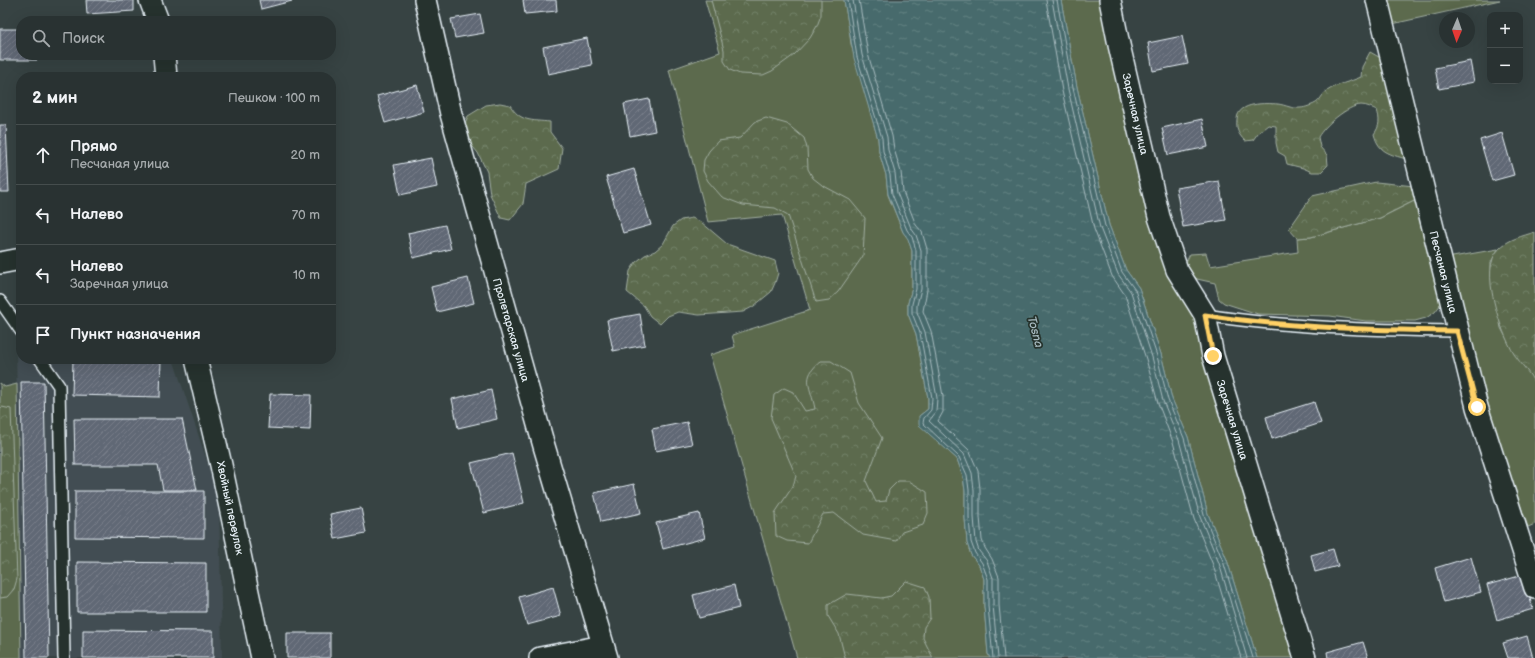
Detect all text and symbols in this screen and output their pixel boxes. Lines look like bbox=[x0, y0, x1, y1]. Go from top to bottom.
north arrow bbox=[1439, 12, 1475, 48]
map controls bbox=[1487, 12, 1523, 84]
button: + bbox=[1487, 12, 1523, 48]
search box bbox=[16, 16, 336, 60]
icon: search bbox=[30, 27, 52, 49]
text: Поиск bbox=[62, 29, 105, 48]
button: − bbox=[1487, 48, 1523, 84]
street label: Заречная улица bbox=[1119, 72, 1151, 156]
text: 2 мин bbox=[32, 88, 78, 108]
text: Пешком · 100 m bbox=[228, 90, 320, 106]
text: Прямо bbox=[70, 137, 117, 156]
icon: ahead bbox=[32, 144, 54, 166]
text: 20 m bbox=[290, 147, 320, 163]
text: Песчаная улица bbox=[70, 156, 170, 172]
icon: left bbox=[32, 204, 54, 226]
text: Налево bbox=[70, 205, 123, 224]
text: 70 m bbox=[292, 207, 320, 223]
street label: Песчаная улица bbox=[1427, 230, 1460, 315]
text: Налево bbox=[70, 257, 123, 276]
icon: left bbox=[32, 264, 54, 286]
text: 10 m bbox=[293, 267, 320, 283]
text: Заречная улица bbox=[70, 276, 168, 292]
street label: Пролетарская улица bbox=[490, 277, 532, 384]
water label: Tosna bbox=[1024, 315, 1046, 350]
icon: arrive bbox=[32, 324, 54, 346]
text: Пункт назначения bbox=[70, 325, 201, 344]
route end bbox=[1204, 347, 1222, 365]
street label: Заречная улица bbox=[1214, 378, 1251, 462]
route start bbox=[1468, 398, 1486, 416]
street label: Хвойный переулок bbox=[214, 460, 246, 556]

